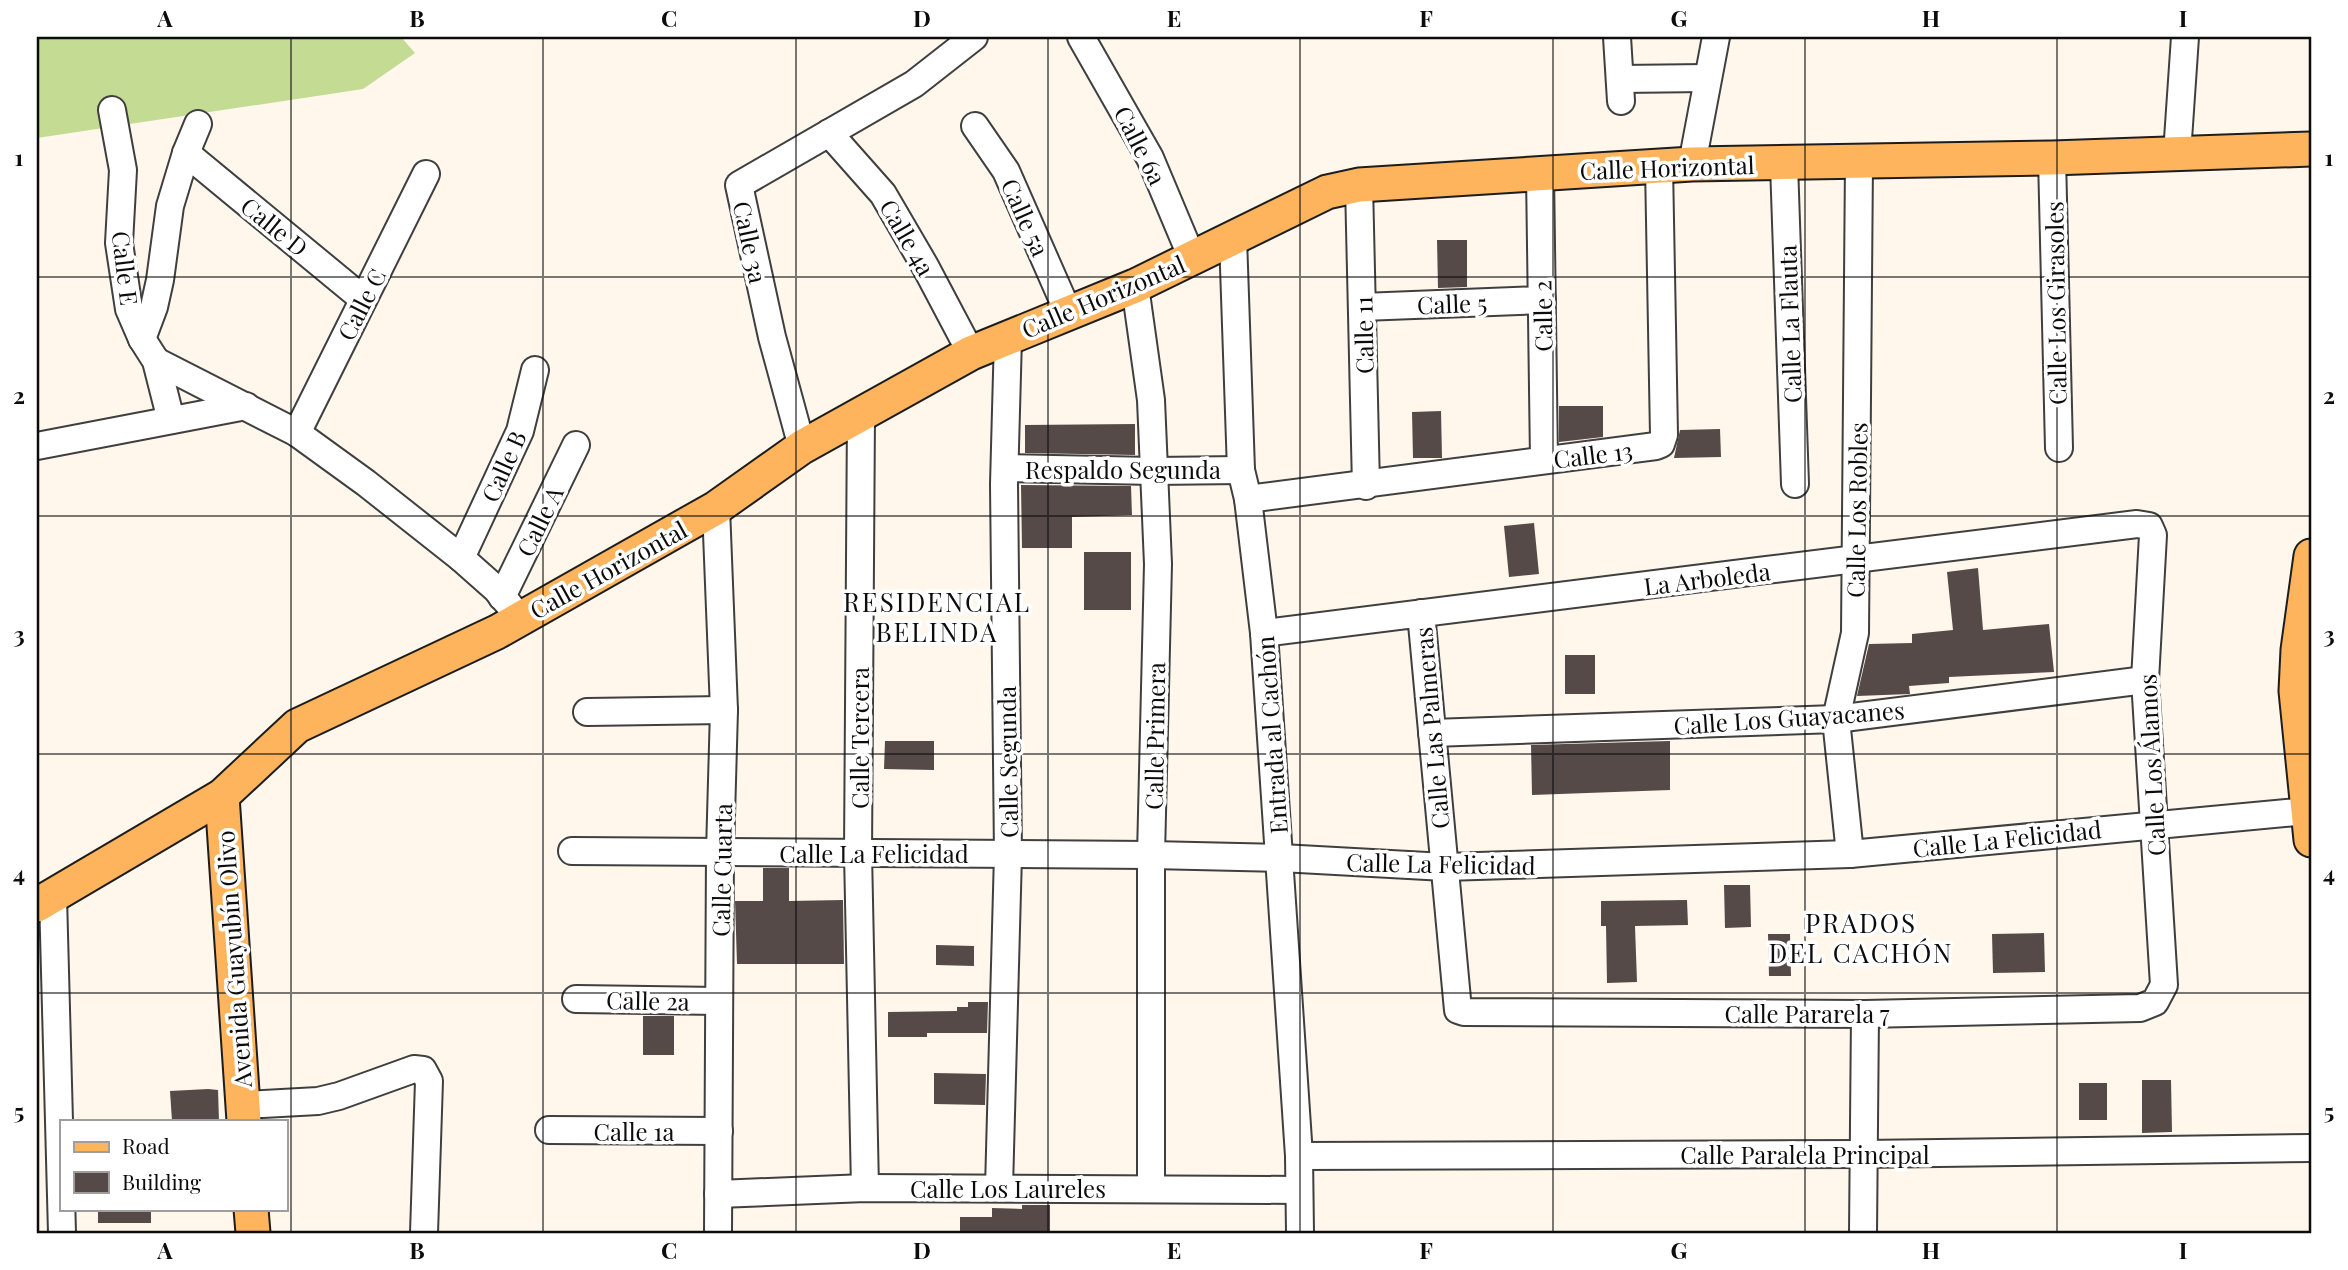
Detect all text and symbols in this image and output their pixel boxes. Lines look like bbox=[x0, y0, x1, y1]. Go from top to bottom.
text: A bbox=[156, 2, 173, 33]
text: B bbox=[409, 2, 425, 33]
text: C bbox=[661, 2, 677, 33]
text: D bbox=[913, 2, 931, 33]
text: E bbox=[1167, 2, 1181, 33]
text: F bbox=[1419, 2, 1433, 33]
text: G bbox=[1671, 2, 1688, 33]
text: H bbox=[1922, 2, 1940, 33]
text: I bbox=[2179, 2, 2187, 33]
street label: Calle 6a bbox=[1108, 100, 1174, 190]
text: 1 bbox=[15, 141, 24, 172]
text: 1 bbox=[2325, 141, 2334, 172]
street label: Calle Horizontal bbox=[1579, 148, 1755, 186]
street label: Calle 5a bbox=[995, 173, 1057, 261]
street label: Calle D bbox=[235, 189, 315, 263]
street label: Calle 4a bbox=[873, 193, 943, 281]
street label: Calle 3a bbox=[727, 198, 775, 286]
street label: Calle Los Girasoles bbox=[2037, 201, 2073, 405]
street label: Calle E bbox=[106, 229, 146, 307]
street label: Calle La Flauta bbox=[1770, 244, 1808, 404]
street label: Calle Horizontal bbox=[1016, 247, 1190, 345]
street label: Calle C bbox=[329, 263, 393, 345]
street label: Calle 2 bbox=[1525, 280, 1559, 352]
street label: Calle 5 bbox=[1416, 286, 1488, 320]
street label: Calle 11 bbox=[1346, 296, 1380, 374]
text: 2 bbox=[13, 379, 25, 410]
text: 2 bbox=[2323, 379, 2335, 410]
street label: Calle Los Robles bbox=[1838, 422, 1874, 598]
street label: Calle B bbox=[473, 425, 533, 507]
street label: Calle 13 bbox=[1552, 433, 1634, 475]
street label: Respaldo Segunda bbox=[1025, 453, 1221, 485]
street label: Calle A bbox=[508, 480, 570, 561]
street label: Calle Horizontal bbox=[524, 513, 692, 625]
street label: La Arboleda bbox=[1642, 554, 1772, 602]
district label: RESIDENCIAL BELINDA bbox=[843, 584, 1031, 649]
text: 3 bbox=[13, 618, 25, 649]
text: 3 bbox=[2323, 618, 2335, 649]
street label: Calle Las Palmeras bbox=[1406, 626, 1456, 830]
street label: Entrada al Cachón bbox=[1248, 635, 1294, 835]
street label: Calle Primera bbox=[1137, 662, 1171, 810]
street label: Calle Tercera bbox=[843, 667, 875, 809]
street label: Calle Los Álamos bbox=[2130, 673, 2172, 857]
street label: Calle Segunda bbox=[990, 686, 1024, 838]
street label: Calle Los Guayacanes bbox=[1672, 693, 1906, 741]
street label: Calle Cuarta bbox=[704, 803, 738, 937]
street label: Calle La Felicidad bbox=[1911, 812, 2103, 864]
street label: Avenida Guayubín Olivo bbox=[208, 830, 258, 1089]
street label: Calle La Felicidad bbox=[779, 837, 969, 869]
street label: Calle La Felicidad bbox=[1346, 845, 1536, 881]
text: 4 bbox=[13, 857, 25, 888]
text: 4 bbox=[2323, 857, 2335, 888]
district label: PRADOS DEL CACHÓN bbox=[1769, 905, 1953, 970]
street label: Calle 2a bbox=[606, 983, 690, 1017]
street label: Calle Pararela 7 bbox=[1724, 997, 1890, 1029]
text: 5 bbox=[14, 1095, 24, 1126]
text: 5 bbox=[2324, 1095, 2334, 1126]
street label: Calle 1a bbox=[594, 1115, 674, 1147]
legend bbox=[60, 1120, 287, 1210]
text: Road bbox=[122, 1131, 170, 1159]
street label: Calle Paralela Principal bbox=[1680, 1138, 1930, 1170]
text: Building bbox=[122, 1167, 201, 1195]
street label: Calle Los Laureles bbox=[910, 1172, 1106, 1204]
text: A bbox=[156, 1234, 173, 1265]
text: B bbox=[409, 1234, 425, 1265]
text: C bbox=[661, 1234, 677, 1265]
text: D bbox=[913, 1234, 931, 1265]
text: E bbox=[1167, 1234, 1181, 1265]
text: F bbox=[1419, 1234, 1433, 1265]
text: G bbox=[1671, 1234, 1688, 1265]
text: H bbox=[1922, 1234, 1940, 1265]
text: I bbox=[2179, 1234, 2187, 1265]

